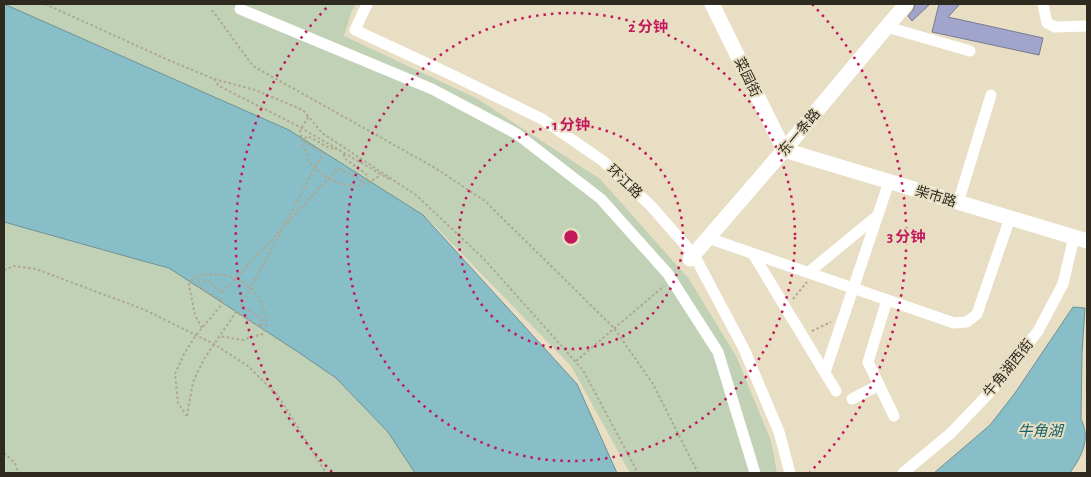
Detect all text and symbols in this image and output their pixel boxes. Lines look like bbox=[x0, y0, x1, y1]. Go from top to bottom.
text: 2 分钟 bbox=[628, 19, 668, 35]
street label: 菜园街 bbox=[732, 55, 763, 99]
street label: 东一条路 bbox=[776, 106, 823, 159]
text: 1 分钟 bbox=[552, 117, 590, 133]
street label: 环江路 bbox=[604, 162, 645, 201]
street label: 柴市路 bbox=[914, 183, 958, 210]
centre of rings bbox=[562, 228, 580, 246]
text: 3 分钟 bbox=[887, 229, 925, 245]
street label: 牛角湖西街 bbox=[981, 336, 1036, 400]
water label: 牛角湖 bbox=[1017, 423, 1064, 439]

